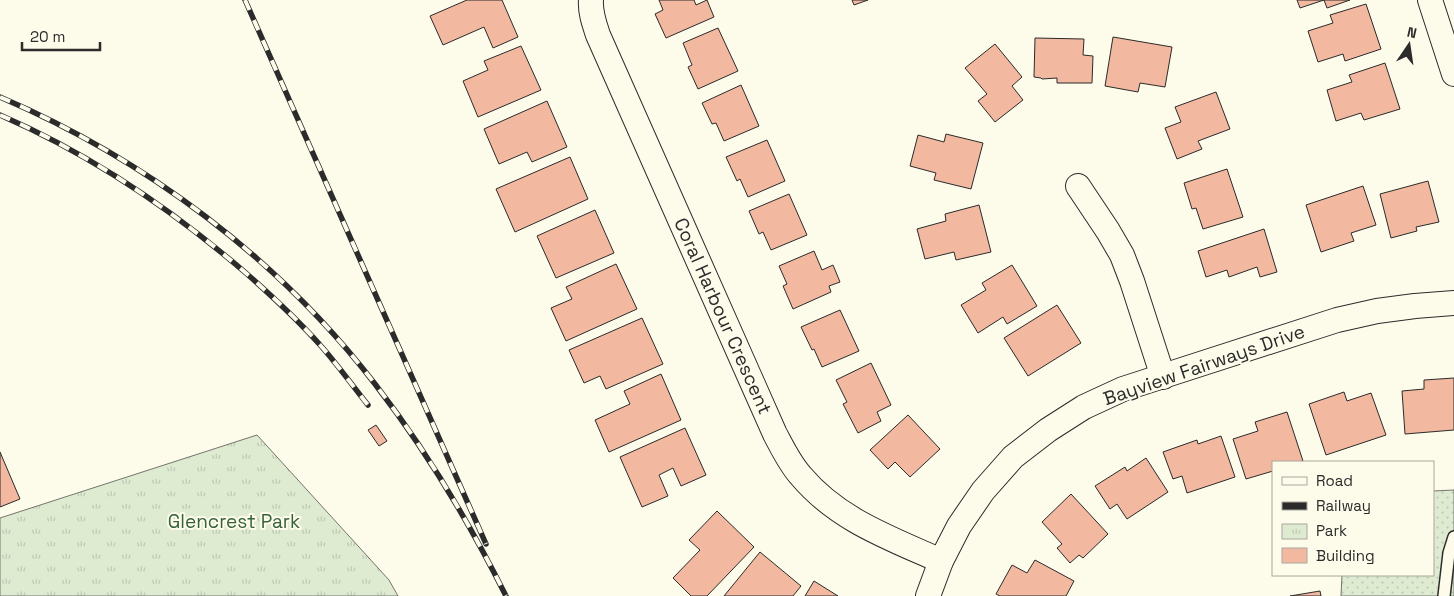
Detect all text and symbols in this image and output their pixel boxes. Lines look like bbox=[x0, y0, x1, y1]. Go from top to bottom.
scale bar bbox=[22, 20, 100, 52]
north arrow bbox=[1384, 20, 1434, 70]
text: N bbox=[1405, 23, 1419, 42]
text: 20 m bbox=[30, 27, 65, 46]
street label: Coral Harbour Crescent bbox=[668, 214, 778, 418]
street label: Bayview Fairways Drive bbox=[1100, 319, 1308, 411]
legend bbox=[1272, 461, 1434, 576]
text: Road bbox=[1316, 471, 1353, 490]
text: Railway bbox=[1316, 496, 1371, 515]
park label: Glencrest Park bbox=[168, 509, 300, 534]
text: Park bbox=[1316, 521, 1347, 540]
text: Building bbox=[1316, 546, 1375, 565]

